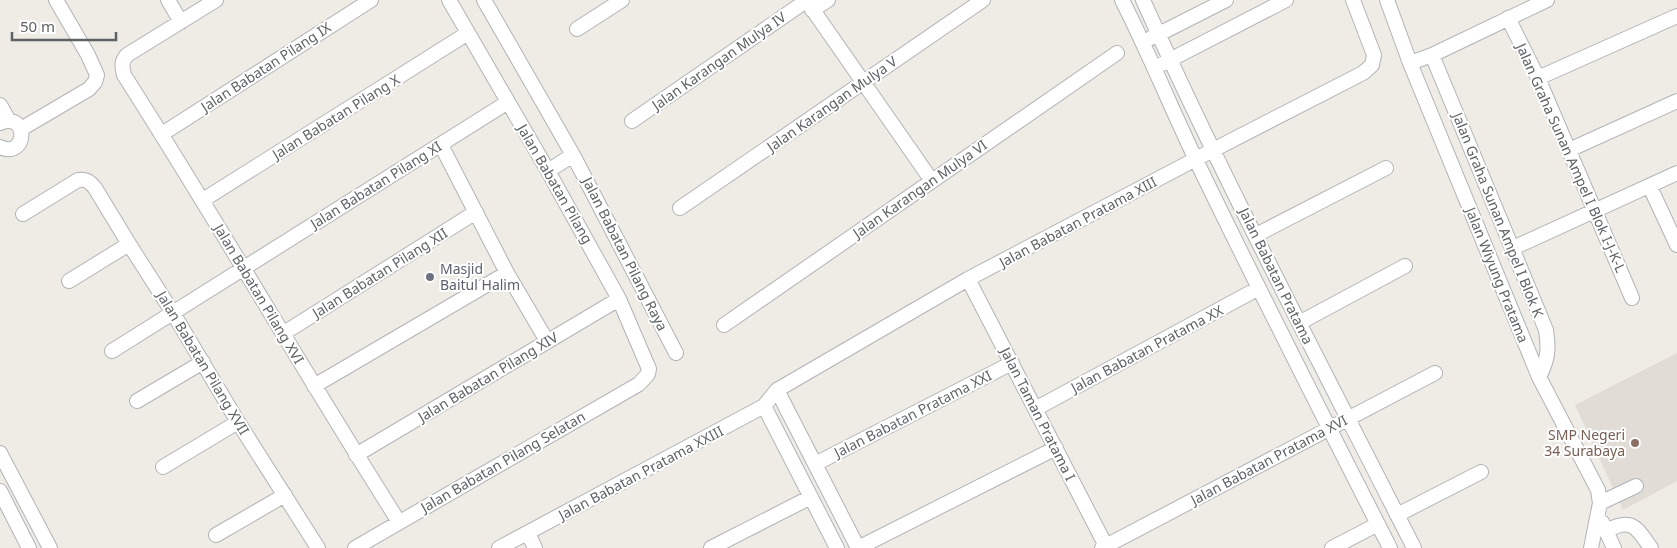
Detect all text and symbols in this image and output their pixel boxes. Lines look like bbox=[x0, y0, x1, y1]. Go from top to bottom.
street label: Jalan Karangan Mulya IV bbox=[646, 7, 790, 115]
scale bar bbox=[12, 10, 116, 42]
text: 50 m bbox=[20, 16, 55, 36]
street label: Jalan Babatan Pilang IX bbox=[195, 17, 335, 117]
street label: Jalan Graha Sunan Ampel I Blok I-J-K-L bbox=[1511, 38, 1631, 275]
street label: Jalan Karangan Mulya V bbox=[761, 51, 901, 157]
street label: Jalan Babatan Pilang X bbox=[267, 69, 404, 165]
street label: Jalan Graha Sunan Ampel I Blok K bbox=[1448, 108, 1548, 320]
street label: Jalan Babatan Pilang bbox=[512, 119, 597, 247]
street label: Jalan Karangan Mulya VI bbox=[847, 135, 991, 243]
street label: Jalan Babatan Pilang XI bbox=[305, 136, 445, 234]
street label: Jalan Babatan Pilang Raya bbox=[577, 172, 673, 334]
street label: Jalan Babatan Pratama XIII bbox=[994, 172, 1160, 272]
street label: Jalan Wiyung Pratama bbox=[1461, 202, 1533, 345]
street label: Jalan Babatan Pratama bbox=[1234, 203, 1318, 347]
street label: Jalan Babatan Pilang XVI bbox=[209, 219, 309, 367]
street label: Jalan Babatan Pilang XII bbox=[307, 223, 451, 323]
place label: Masjid Baitul Halim bbox=[440, 259, 520, 294]
marker: Masjid Baitul Halim bbox=[424, 271, 436, 283]
street label: Jalan Babatan Pilang XVII bbox=[152, 286, 254, 438]
street label: Jalan Babatan Pratama XX bbox=[1066, 300, 1227, 398]
street label: Jalan Babatan Pilang XIV bbox=[413, 327, 562, 427]
street label: Jalan Taman Pratama I bbox=[996, 342, 1080, 484]
street label: Jalan Babatan Pratama XXI bbox=[829, 365, 995, 463]
street label: Jalan Babatan Pilang Selatan bbox=[415, 407, 589, 518]
street label: Jalan Babatan Pratama XVI bbox=[1185, 410, 1351, 510]
street label: Jalan Babatan Pratama XXIII bbox=[553, 421, 727, 525]
place label: SMP Negeri 34 Surabaya bbox=[1544, 425, 1625, 460]
marker: SMP Negeri 34 Surabaya bbox=[1629, 437, 1641, 449]

